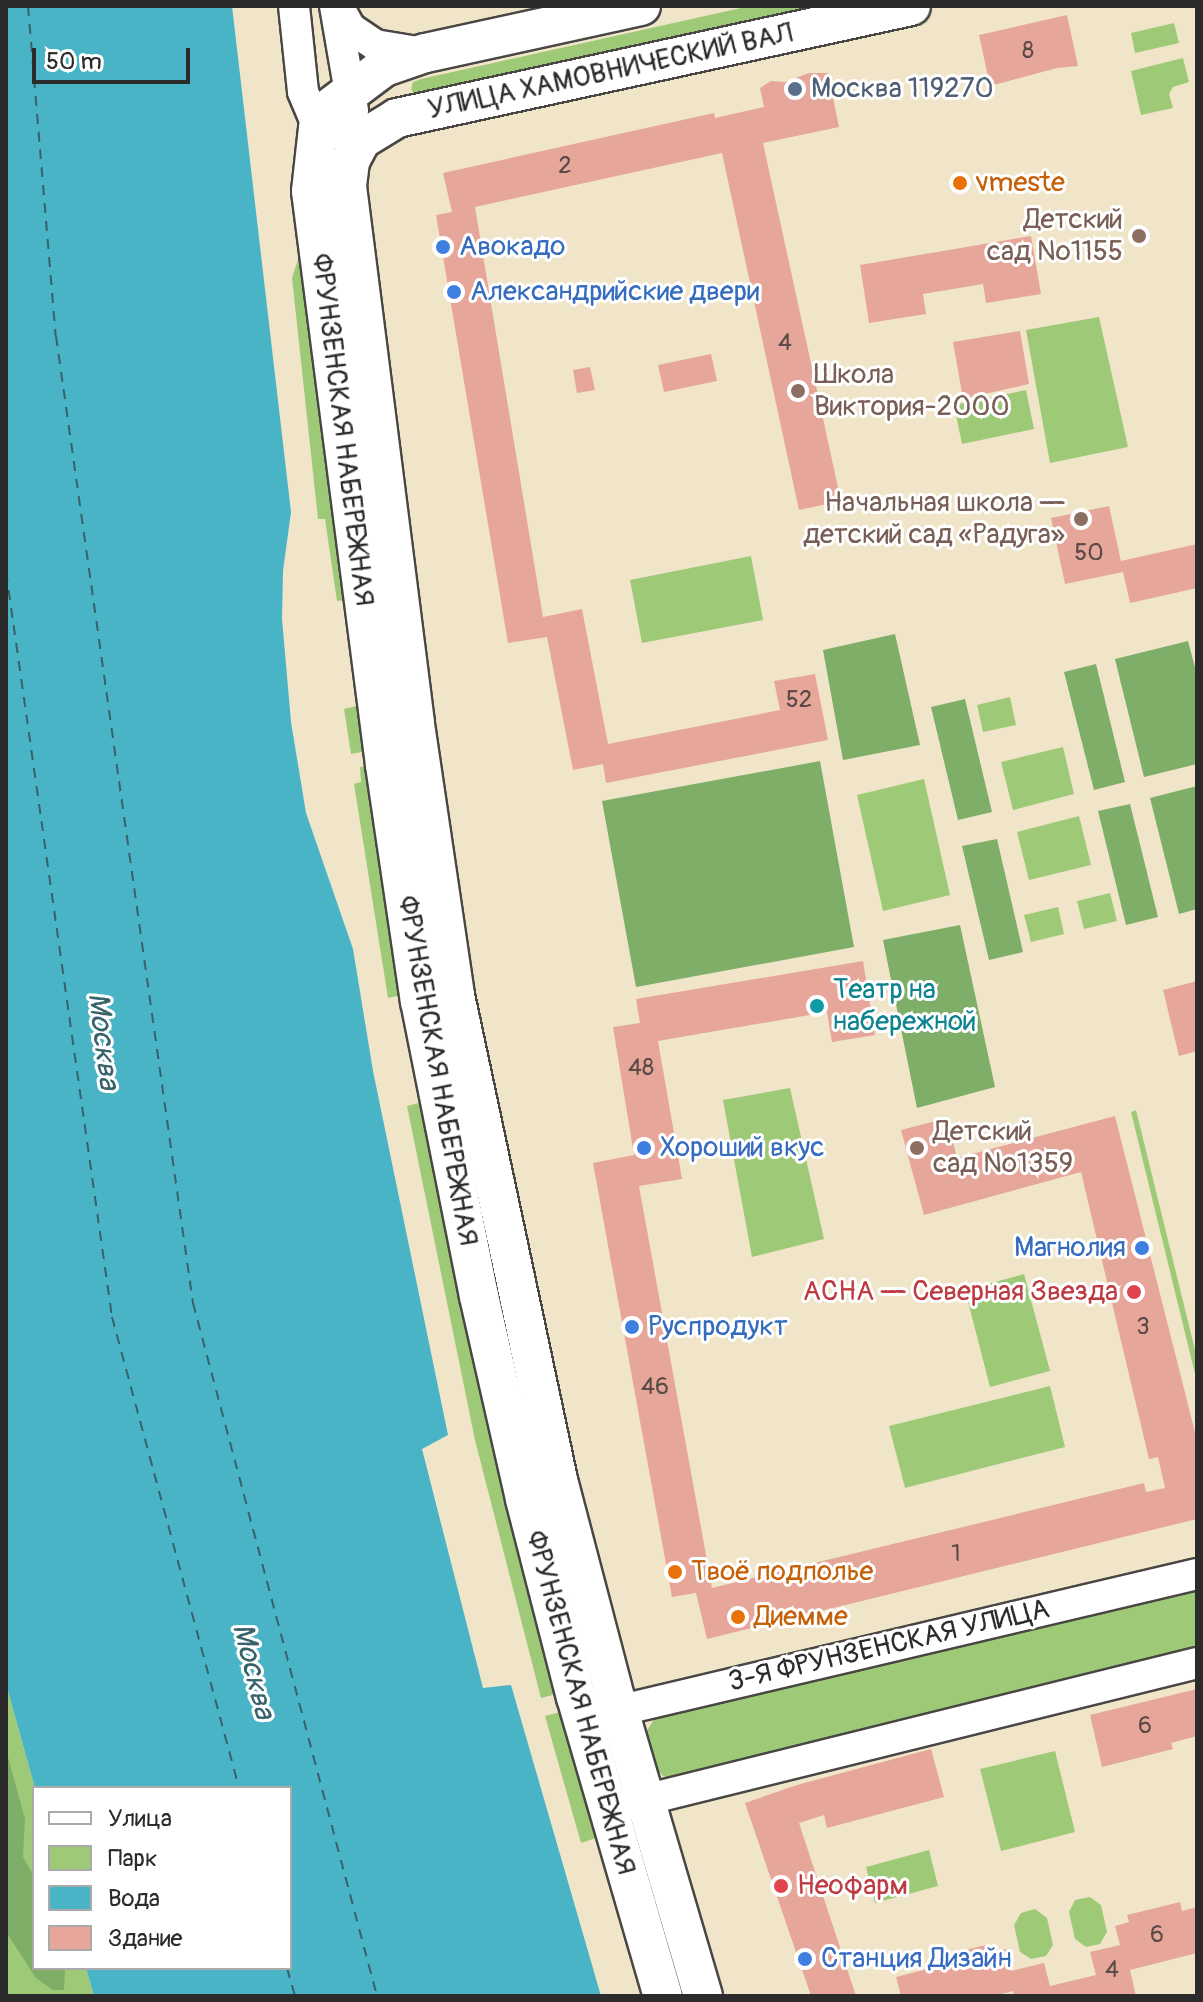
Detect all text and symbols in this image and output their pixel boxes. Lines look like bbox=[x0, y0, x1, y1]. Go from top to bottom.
street label: УЛИЦА ХАМОВНИЧЕСКИЙ ВАЛ bbox=[425, 17, 795, 127]
scale bar bbox=[36, 32, 194, 82]
house number: 8 bbox=[1022, 37, 1034, 65]
text: 50 m bbox=[46, 47, 102, 76]
place label: Москва 119270 bbox=[811, 72, 994, 106]
marker: Москва 119270 bbox=[786, 80, 804, 98]
house number: 2 bbox=[558, 152, 572, 180]
place label: vmeste bbox=[976, 166, 1065, 200]
marker: vmeste bbox=[951, 174, 969, 192]
place label: Детский сад №1155 bbox=[987, 203, 1123, 269]
marker: Детский сад №1155 bbox=[1130, 227, 1148, 245]
place label: Авокадо bbox=[459, 230, 565, 264]
marker: Авокадо bbox=[434, 238, 452, 256]
street label: ФРУНЗЕНСКАЯ НАБЕРЕЖНАЯ bbox=[304, 252, 380, 608]
place label: Александрийские двери bbox=[470, 275, 759, 309]
marker: Александрийские двери bbox=[445, 283, 463, 301]
house number: 4 bbox=[778, 329, 792, 357]
place label: Школа Виктория-2000 bbox=[814, 358, 1010, 424]
marker: Школа Виктория-2000 bbox=[789, 382, 807, 400]
place label: Начальная школа — детский сад «Радуга» bbox=[803, 486, 1065, 552]
marker: Начальная школа — детский сад «Радуга» bbox=[1072, 510, 1090, 528]
house number: 50 bbox=[1074, 539, 1104, 567]
house number: 52 bbox=[786, 686, 812, 714]
street label: ФРУНЗЕНСКАЯ НАБЕРЕЖНАЯ bbox=[390, 893, 484, 1249]
place label: Театр на набережной bbox=[833, 973, 976, 1039]
water label: Москва bbox=[79, 991, 127, 1091]
marker: Театр на набережной bbox=[808, 997, 826, 1015]
house number: 48 bbox=[628, 1054, 654, 1082]
place label: Детский сад №1359 bbox=[933, 1115, 1073, 1181]
place label: Хороший вкус bbox=[660, 1131, 825, 1165]
marker: Хороший вкус bbox=[635, 1139, 653, 1157]
marker: Детский сад №1359 bbox=[908, 1139, 926, 1157]
place label: Магнолия bbox=[1014, 1231, 1126, 1265]
marker: Магнолия bbox=[1133, 1239, 1151, 1257]
place label: АСНА — Северная Звезда bbox=[803, 1275, 1118, 1309]
marker: АСНА — Северная Звезда bbox=[1125, 1283, 1143, 1301]
place label: Руспродукт bbox=[648, 1310, 788, 1344]
house number: 3 bbox=[1136, 1313, 1150, 1341]
marker: Руспродукт bbox=[623, 1318, 641, 1336]
house number: 46 bbox=[641, 1373, 669, 1401]
street label: ФРУНЗЕНСКАЯ НАБЕРЕЖНАЯ bbox=[518, 1527, 642, 1879]
house number: 1 bbox=[951, 1540, 961, 1568]
place label: Твоё подполье bbox=[691, 1555, 873, 1589]
marker: Твоё подполье bbox=[666, 1563, 684, 1581]
street label: 3-Я ФРУНЗЕНСКАЯ УЛИЦА bbox=[725, 1593, 1053, 1699]
place label: Диемме bbox=[754, 1600, 848, 1634]
marker: Диемме bbox=[729, 1608, 747, 1626]
water label: Москва bbox=[224, 1620, 282, 1722]
house number: 6 bbox=[1138, 1712, 1152, 1740]
legend bbox=[32, 1786, 292, 1970]
text: Улица bbox=[108, 1804, 172, 1833]
text: Парк bbox=[108, 1844, 157, 1873]
place label: Неофарм bbox=[797, 1869, 908, 1903]
marker: Неофарм bbox=[772, 1877, 790, 1895]
text: Вода bbox=[108, 1884, 160, 1913]
house number: 6 bbox=[1150, 1921, 1164, 1949]
text: Здание bbox=[108, 1924, 182, 1953]
place label: Станция Дизайн bbox=[821, 1942, 1012, 1976]
marker: Станция Дизайн bbox=[796, 1950, 814, 1968]
house number: 4 bbox=[1105, 1956, 1119, 1984]

